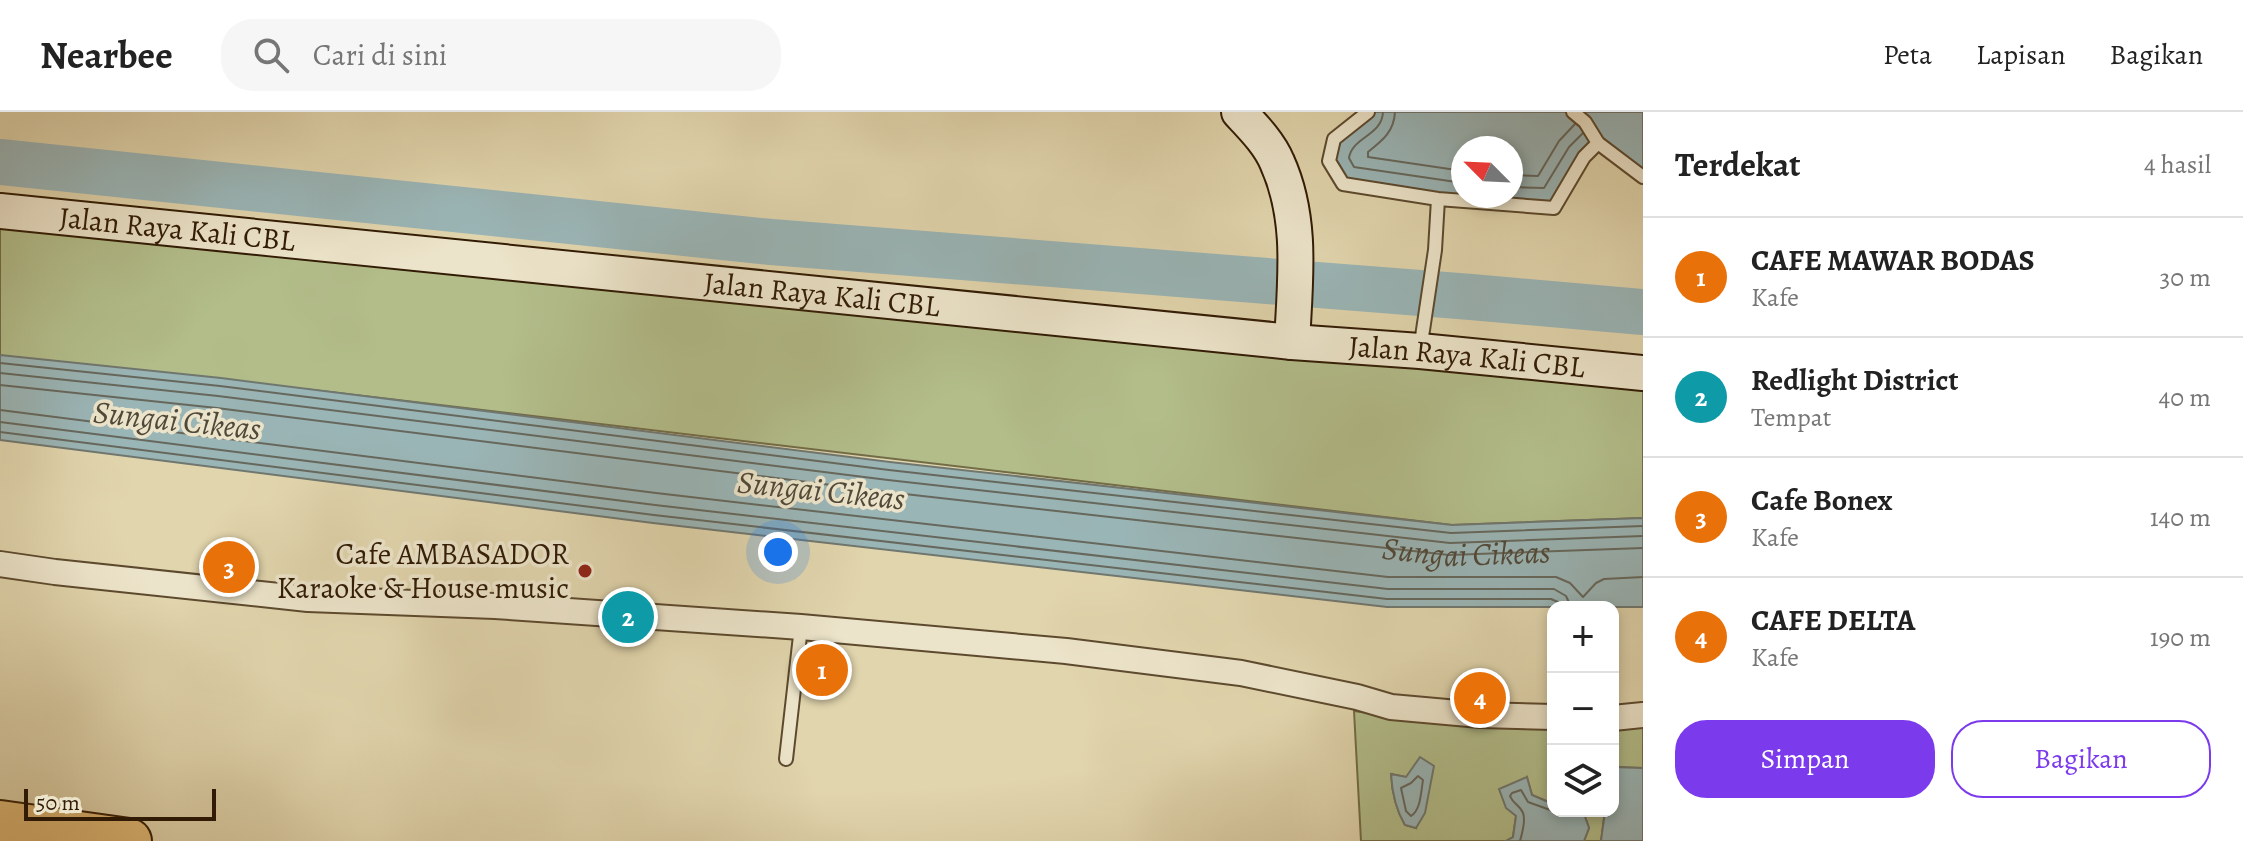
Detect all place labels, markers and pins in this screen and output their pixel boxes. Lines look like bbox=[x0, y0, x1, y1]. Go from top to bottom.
place label: Cafe AMBASADOR Karaoke & House music bbox=[277, 534, 570, 608]
pin: 3 bbox=[203, 537, 255, 597]
marker: Cafe AMBASADOR Karaoke & House music bbox=[576, 562, 594, 580]
pin: 2 bbox=[602, 587, 654, 647]
pin: 1 bbox=[796, 640, 848, 700]
pin: 4 bbox=[1454, 668, 1506, 728]

